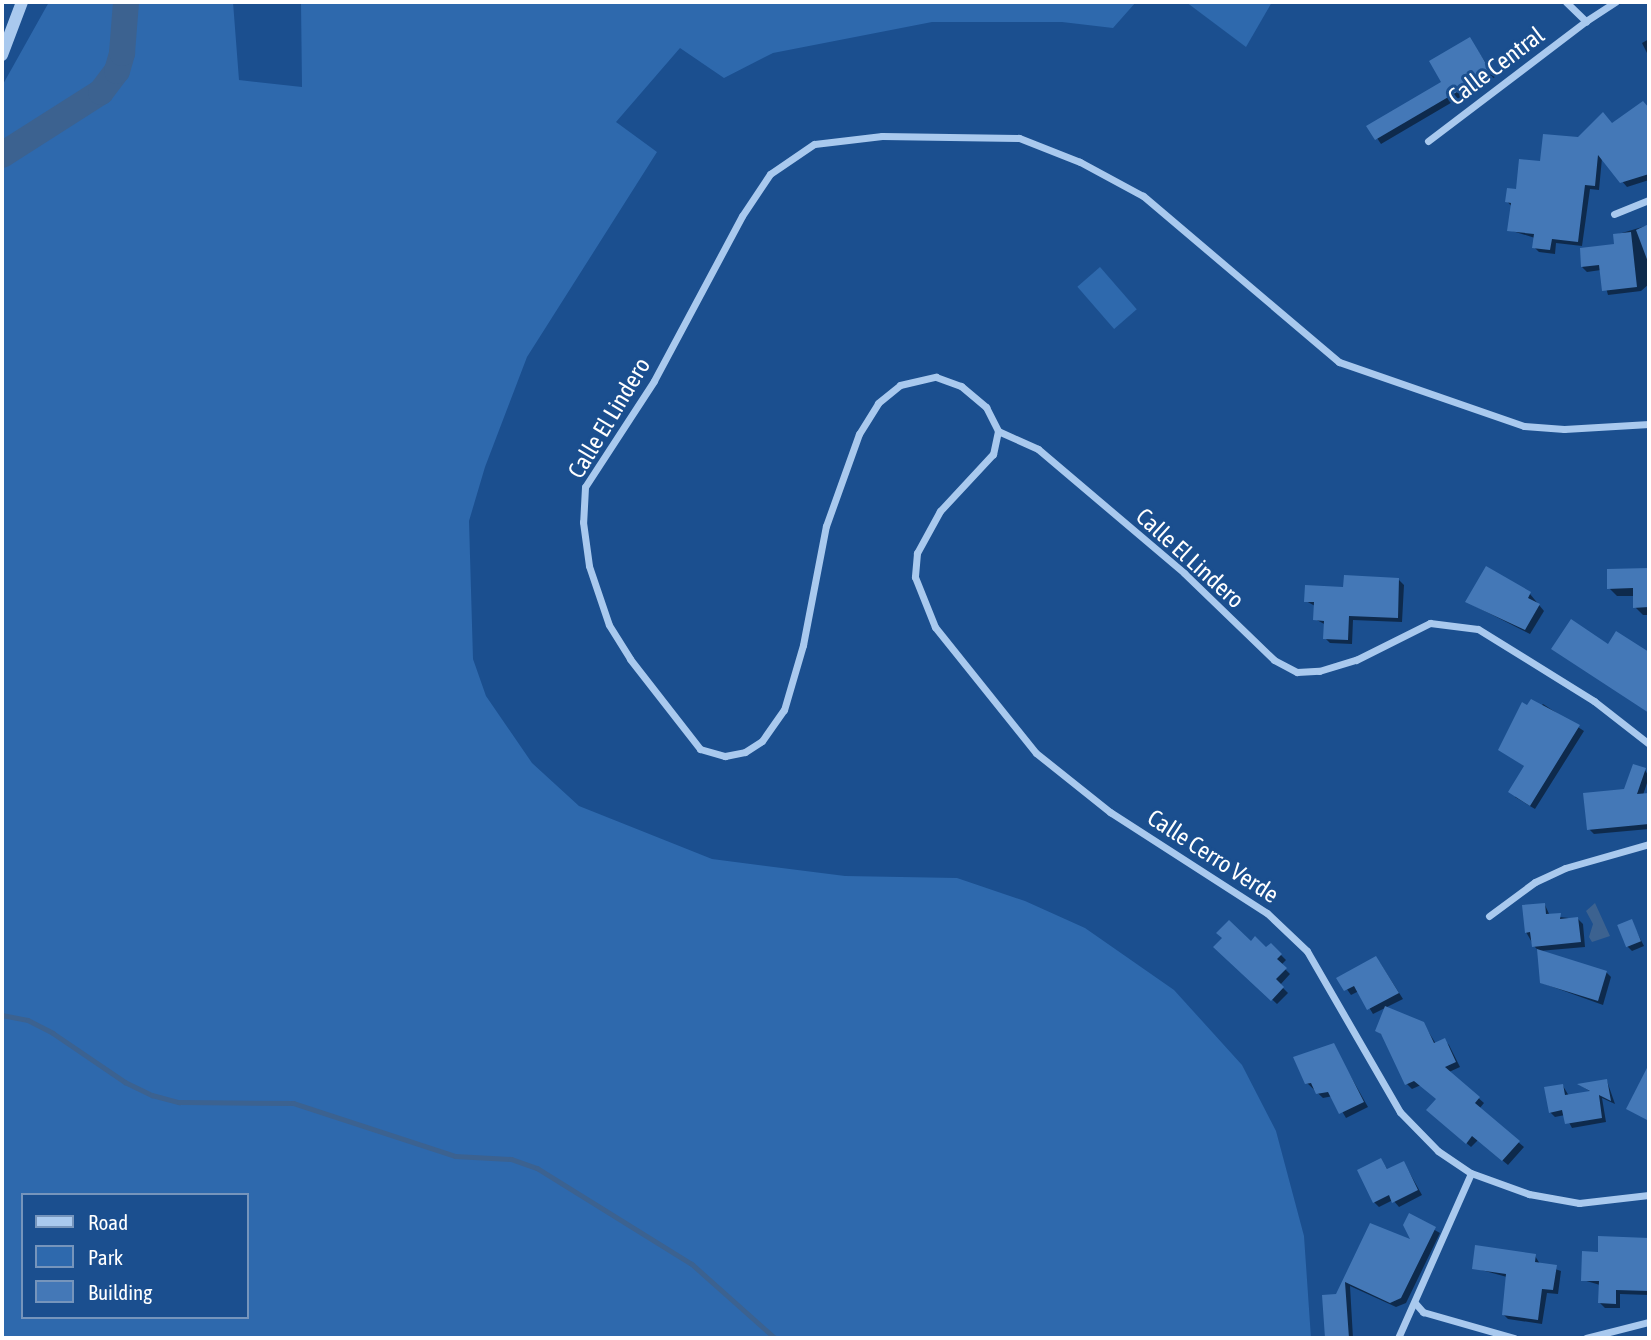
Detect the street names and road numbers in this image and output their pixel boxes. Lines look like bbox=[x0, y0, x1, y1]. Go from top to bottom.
street label: Calle Central bbox=[1442, 20, 1550, 112]
street label: Calle El Lindero bbox=[562, 352, 656, 484]
street label: Calle El Lindero bbox=[1130, 502, 1250, 614]
street label: Calle Cerro Verde bbox=[1142, 803, 1284, 909]

